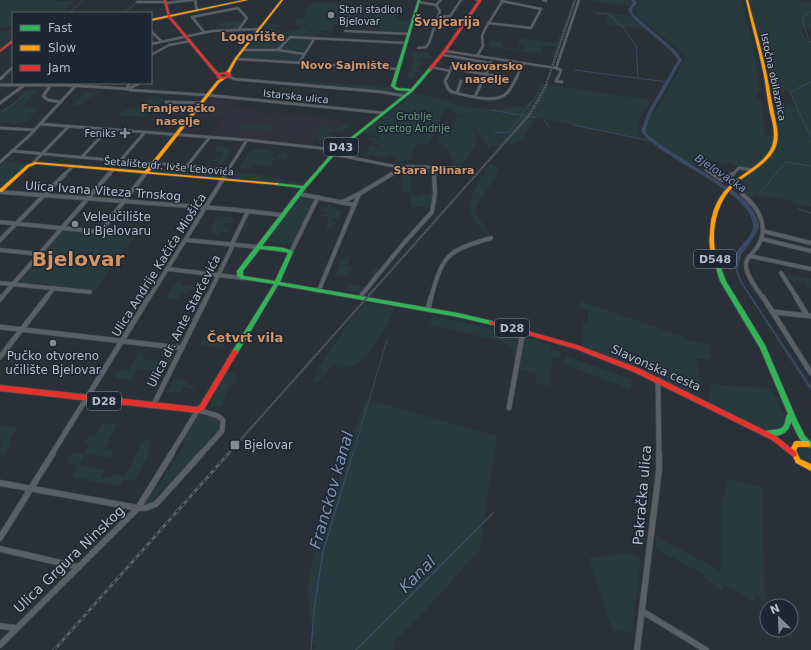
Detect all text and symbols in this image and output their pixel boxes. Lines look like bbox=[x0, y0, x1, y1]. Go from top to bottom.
place label: Stari stadion Bjelovar bbox=[339, 4, 402, 27]
marker: Stari stadion Bjelovar bbox=[326, 10, 336, 20]
legend bbox=[12, 12, 152, 84]
district label: Švajcarija bbox=[414, 14, 480, 29]
text: Fast bbox=[48, 21, 72, 35]
district label: Logorište bbox=[221, 30, 285, 44]
street label: Istočna obilaznica bbox=[759, 32, 788, 122]
text: Slow bbox=[48, 41, 76, 55]
district label: Novo Sajmište bbox=[301, 59, 389, 72]
district label: Vukovarsko naselje bbox=[451, 60, 523, 86]
text: Jam bbox=[47, 61, 71, 75]
street label: Istarska ulica bbox=[263, 88, 329, 105]
district label: Franjevačko naselje bbox=[141, 102, 216, 128]
park label: Groblje svetog Andrije bbox=[378, 111, 450, 134]
marker: Feniks bbox=[119, 127, 131, 139]
place label: Feniks bbox=[85, 128, 116, 139]
road number: D43 bbox=[324, 138, 358, 156]
water label: Bjelovacka bbox=[692, 151, 749, 196]
street label: Šetalište dr. Ivše Lebovića bbox=[104, 154, 234, 178]
district label: Stara Plinara bbox=[394, 164, 475, 177]
street label: Ulica Ivana Viteza Trnskog bbox=[24, 179, 182, 203]
street label: Ulica Andrije Kačića Miošića bbox=[109, 191, 209, 339]
place label: Veleučilište u Bjelovaru bbox=[83, 210, 151, 238]
marker: Veleučilište u Bjelovaru bbox=[70, 219, 80, 229]
district label: Bjelovar bbox=[32, 247, 124, 271]
road number: D548 bbox=[694, 250, 736, 268]
street label: Ulica dr. Ante Starčevića bbox=[144, 252, 224, 390]
road number: D28 bbox=[495, 319, 529, 337]
district label: Četvrt vila bbox=[207, 330, 283, 345]
marker: Pučko otvoreno učilište Bjelovar bbox=[48, 338, 58, 348]
street label: Slavonska cesta bbox=[609, 342, 703, 394]
place label: Pučko otvoreno učilište Bjelovar bbox=[5, 349, 101, 377]
road number: D28 bbox=[87, 392, 121, 410]
water label: Franckov kanal bbox=[306, 429, 358, 551]
place label: Bjelovar bbox=[244, 438, 293, 452]
marker: Bjelovar bbox=[229, 439, 241, 451]
street label: Pakračka ulica bbox=[630, 444, 654, 546]
street label: Ulica Grgura Ninskog bbox=[10, 502, 128, 616]
water label: Kanal bbox=[395, 552, 440, 597]
north arrow bbox=[759, 598, 799, 638]
text: N bbox=[768, 602, 782, 617]

